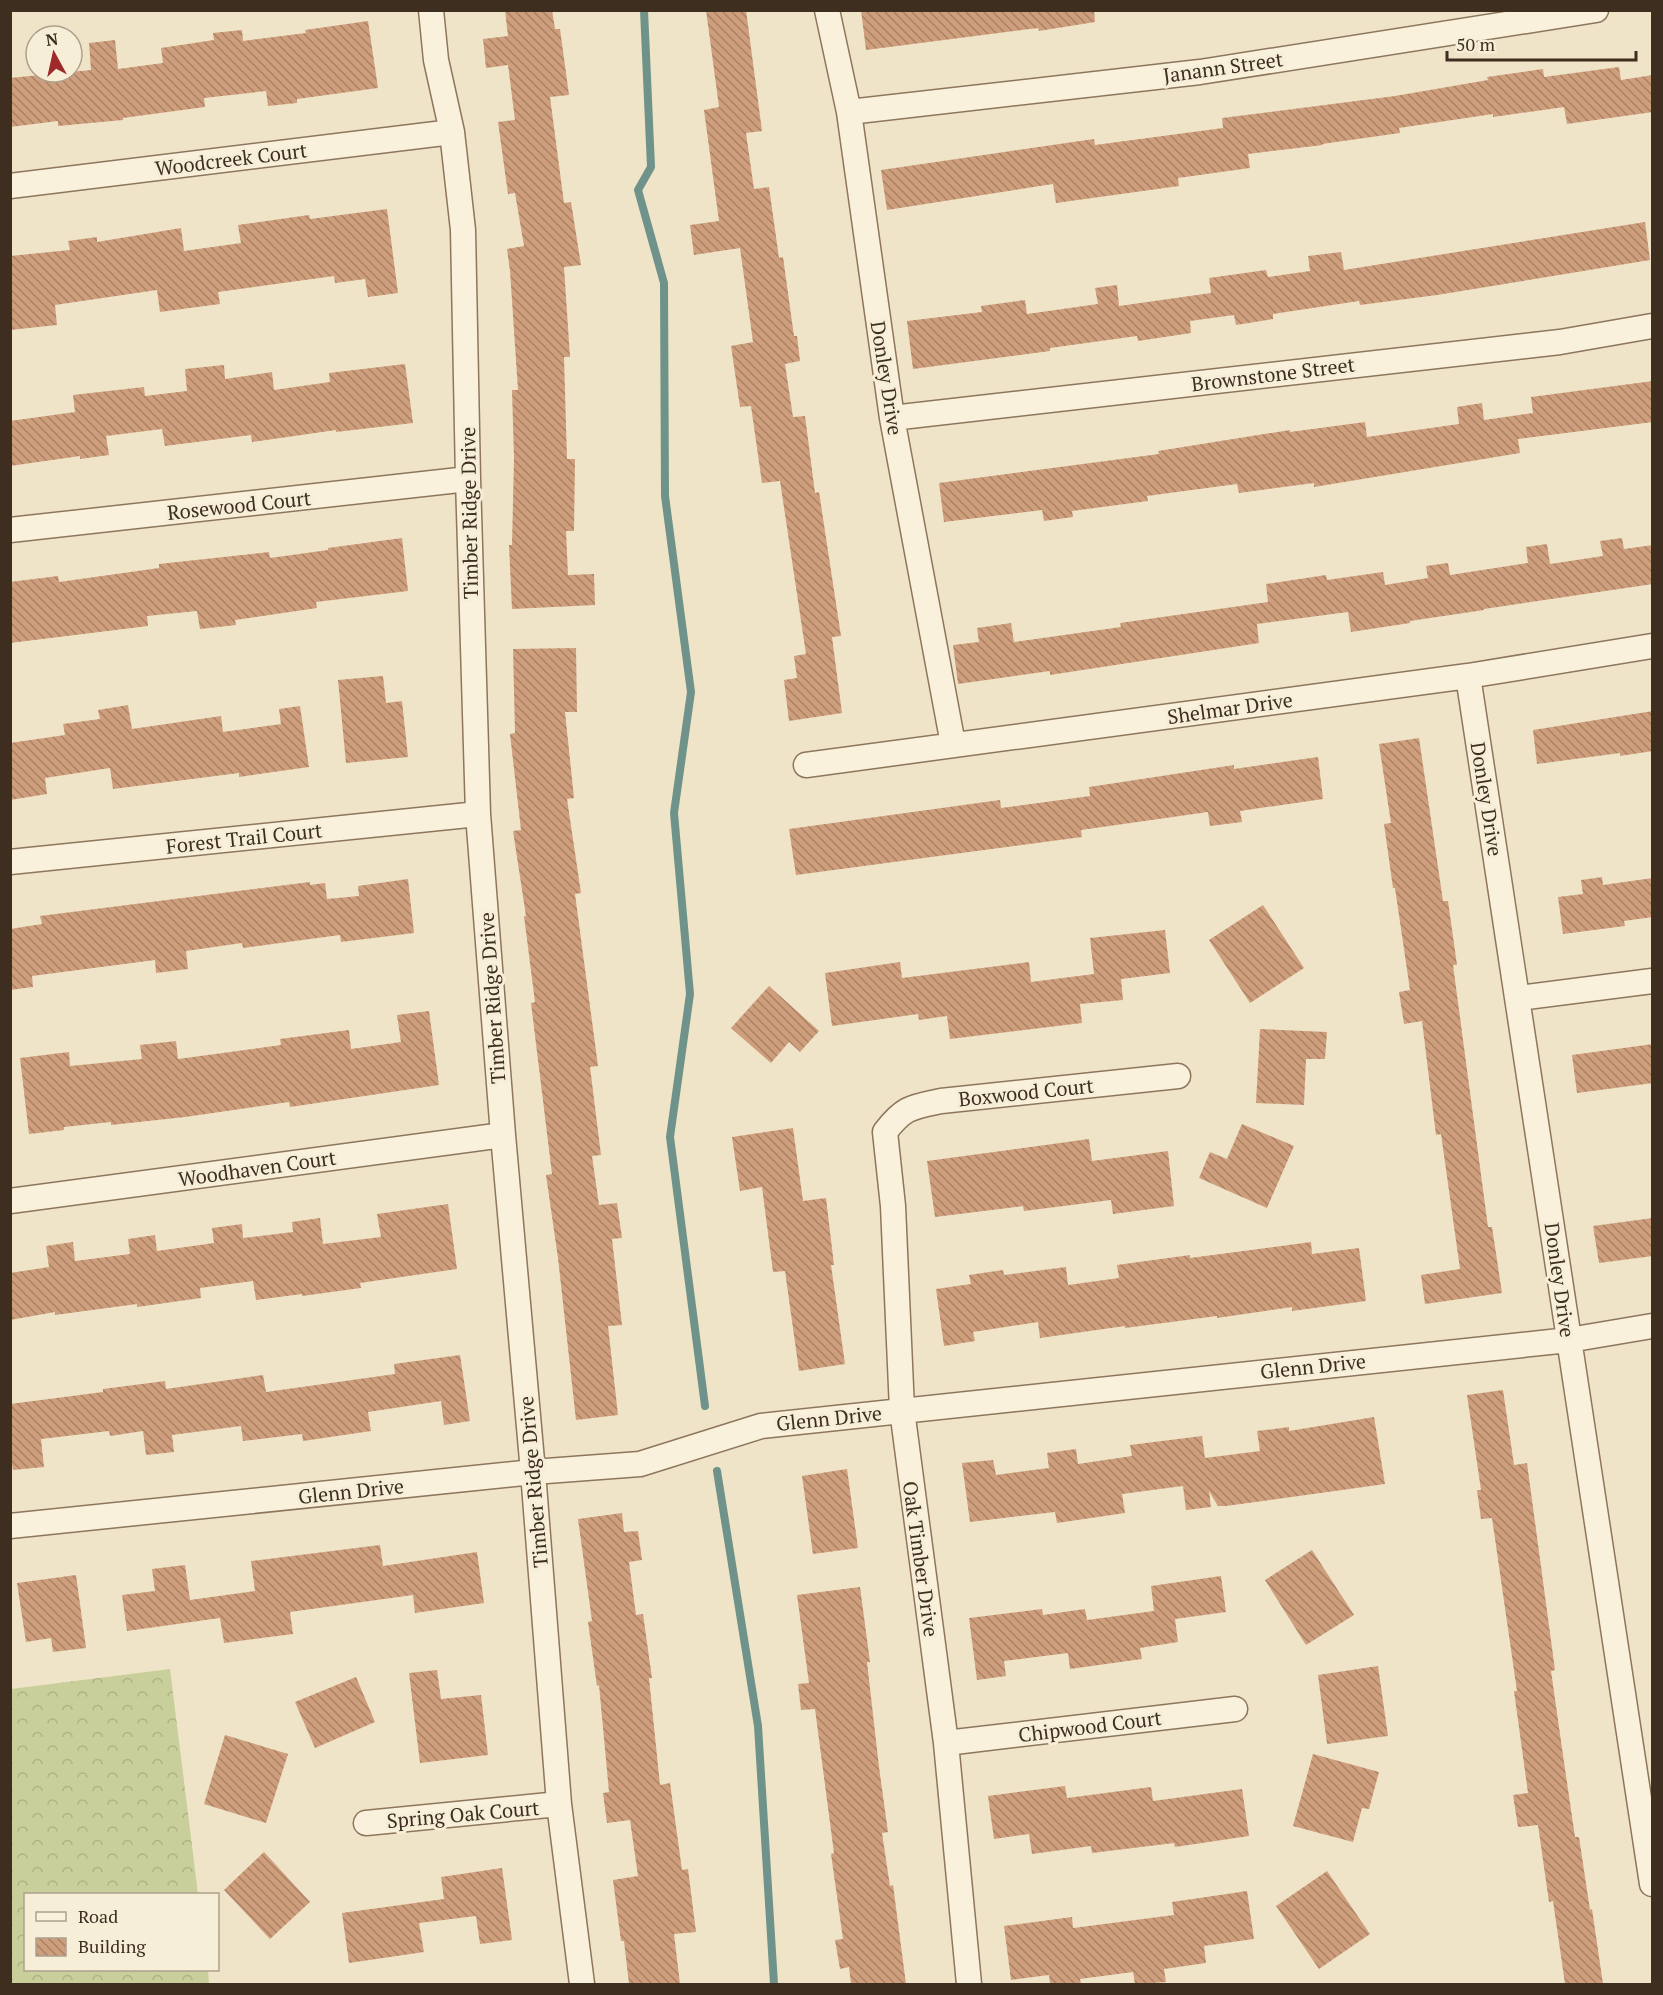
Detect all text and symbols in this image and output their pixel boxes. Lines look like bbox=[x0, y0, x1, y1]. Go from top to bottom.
north arrow bbox=[24, 24, 84, 84]
scale bar bbox=[1447, 24, 1636, 62]
text: N bbox=[44, 27, 59, 51]
text: 50 m bbox=[1456, 32, 1496, 56]
street label: Janann Street bbox=[1161, 45, 1285, 89]
street label: Woodcreek Court bbox=[153, 136, 309, 182]
street label: Donley Drive bbox=[865, 319, 909, 437]
street label: Brownstone Street bbox=[1190, 351, 1357, 397]
street label: Timber Ridge Drive bbox=[454, 427, 484, 599]
street label: Rosewood Court bbox=[166, 484, 313, 526]
street label: Shelmar Drive bbox=[1166, 686, 1294, 730]
street label: Donley Drive bbox=[1465, 740, 1509, 858]
street label: Forest Trail Court bbox=[164, 816, 324, 860]
street label: Timber Ridge Drive bbox=[473, 911, 511, 1085]
street label: Boxwood Court bbox=[957, 1071, 1096, 1113]
street label: Woodhaven Court bbox=[176, 1143, 338, 1192]
street label: Donley Drive bbox=[1539, 1221, 1581, 1339]
street label: Glenn Drive bbox=[1259, 1347, 1367, 1385]
street label: Timber Ridge Drive bbox=[512, 1395, 554, 1569]
street label: Glenn Drive bbox=[775, 1399, 883, 1437]
street label: Glenn Drive bbox=[297, 1472, 405, 1510]
street label: Oak Timber Drive bbox=[897, 1479, 945, 1639]
street label: Chipwood Court bbox=[1017, 1704, 1164, 1748]
street label: Spring Oak Court bbox=[386, 1794, 541, 1834]
legend bbox=[24, 1893, 219, 1971]
text: Road bbox=[78, 1904, 118, 1928]
text: Building bbox=[78, 1934, 146, 1958]

